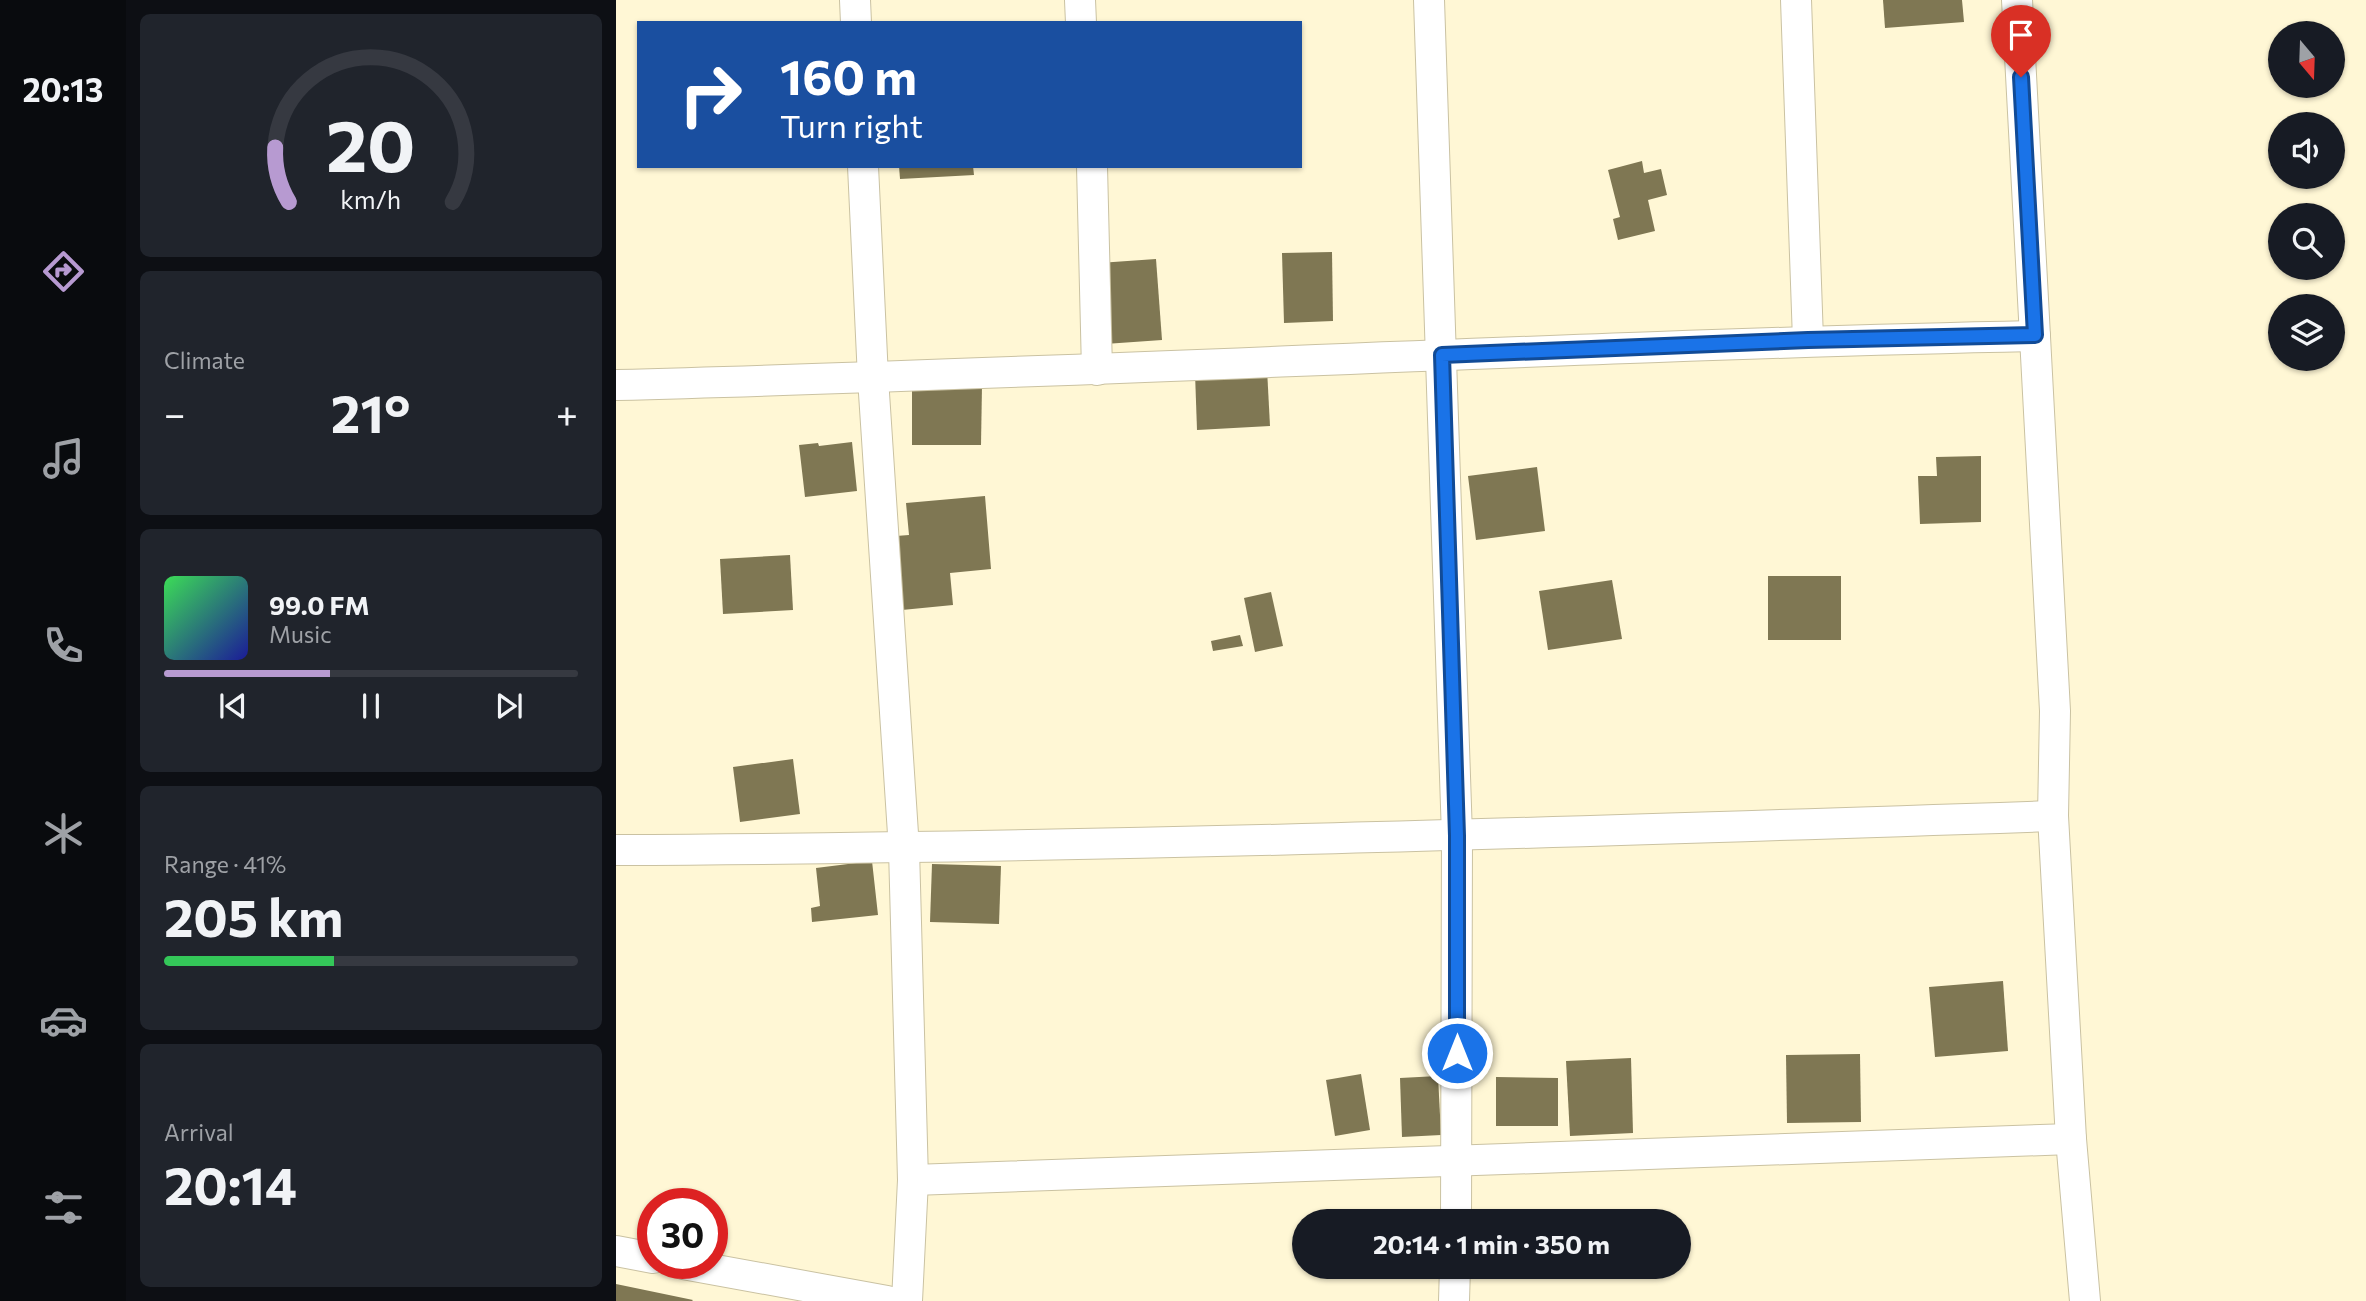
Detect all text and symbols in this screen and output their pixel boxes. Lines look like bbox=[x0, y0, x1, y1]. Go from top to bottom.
pin bbox=[1991, 5, 2051, 77]
icon: arrive bbox=[2002, 16, 2040, 54]
north arrow bbox=[2268, 21, 2345, 98]
map controls bbox=[2268, 21, 2345, 371]
text: 160 m bbox=[780, 45, 917, 105]
icon: right bbox=[665, 49, 756, 140]
text: 20:13 bbox=[23, 69, 103, 109]
text: 20 bbox=[326, 98, 416, 187]
text: Turn right bbox=[780, 105, 923, 145]
button: sound bbox=[2268, 112, 2345, 189]
text: km/h bbox=[341, 184, 401, 214]
button: search bbox=[2268, 203, 2345, 280]
icon: directions bbox=[39, 247, 88, 296]
button: layers bbox=[2268, 294, 2345, 371]
text: Climate bbox=[164, 346, 245, 374]
text: 21° bbox=[331, 380, 410, 444]
text: − bbox=[164, 389, 186, 436]
text: + bbox=[556, 389, 578, 436]
icon: music bbox=[39, 434, 88, 483]
text: 99.0 FM bbox=[269, 589, 370, 620]
text: Music bbox=[269, 620, 332, 648]
icon: phone bbox=[39, 621, 88, 670]
icon: previous bbox=[214, 687, 252, 725]
icon: pause bbox=[352, 687, 390, 725]
icon: next bbox=[490, 687, 528, 725]
icon: climate bbox=[39, 809, 88, 858]
text: Range · 41% bbox=[164, 850, 286, 878]
text: 205 km bbox=[164, 884, 343, 948]
icon: car bbox=[39, 996, 88, 1045]
position arrow bbox=[1420, 1016, 1494, 1090]
text: Arrival bbox=[164, 1118, 234, 1146]
text: 20:14 bbox=[164, 1152, 297, 1216]
icon: filters bbox=[39, 1183, 88, 1232]
speed limit sign: 30 bbox=[637, 1188, 728, 1279]
text: 20:14 · 1 min · 350 m bbox=[1373, 1228, 1610, 1259]

